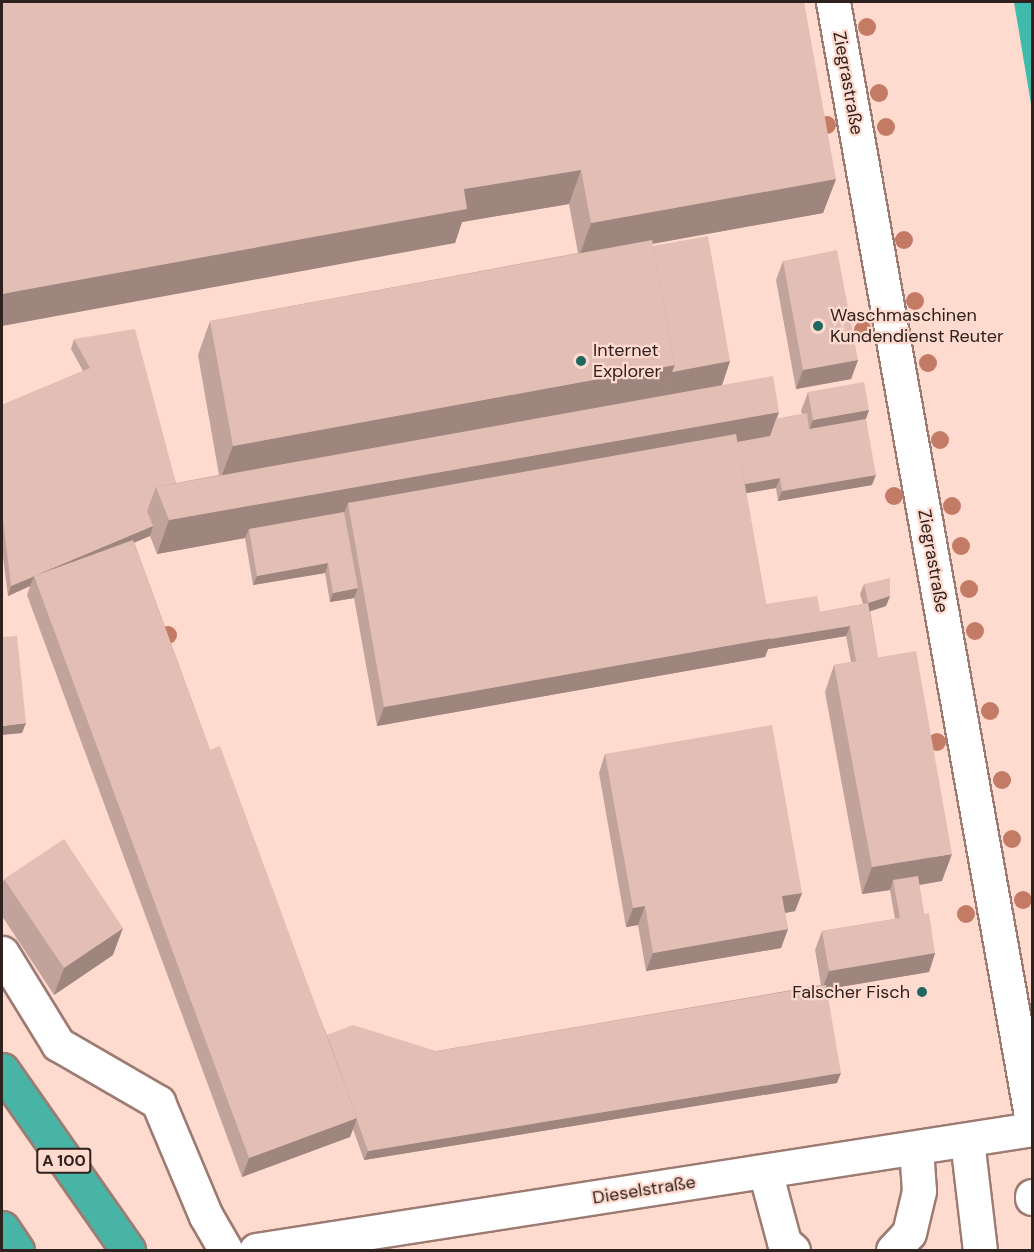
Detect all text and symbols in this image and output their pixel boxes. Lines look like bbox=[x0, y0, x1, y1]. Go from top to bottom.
street label: Ziegrastraße bbox=[828, 30, 868, 136]
place label: Waschmaschinen Kundendienst Reuter bbox=[830, 305, 1004, 348]
marker: Waschmaschinen Kundendienst Reuter bbox=[811, 319, 825, 333]
place label: Internet Explorer bbox=[593, 340, 661, 382]
marker: Internet Explorer bbox=[574, 354, 588, 368]
street label: Ziegrastraße bbox=[913, 508, 953, 614]
place label: Falscher Fisch bbox=[792, 981, 910, 1003]
marker: Falscher Fisch bbox=[915, 985, 929, 999]
road number: A 100 bbox=[36, 1148, 92, 1174]
street label: Dieselstraße bbox=[591, 1171, 697, 1209]

